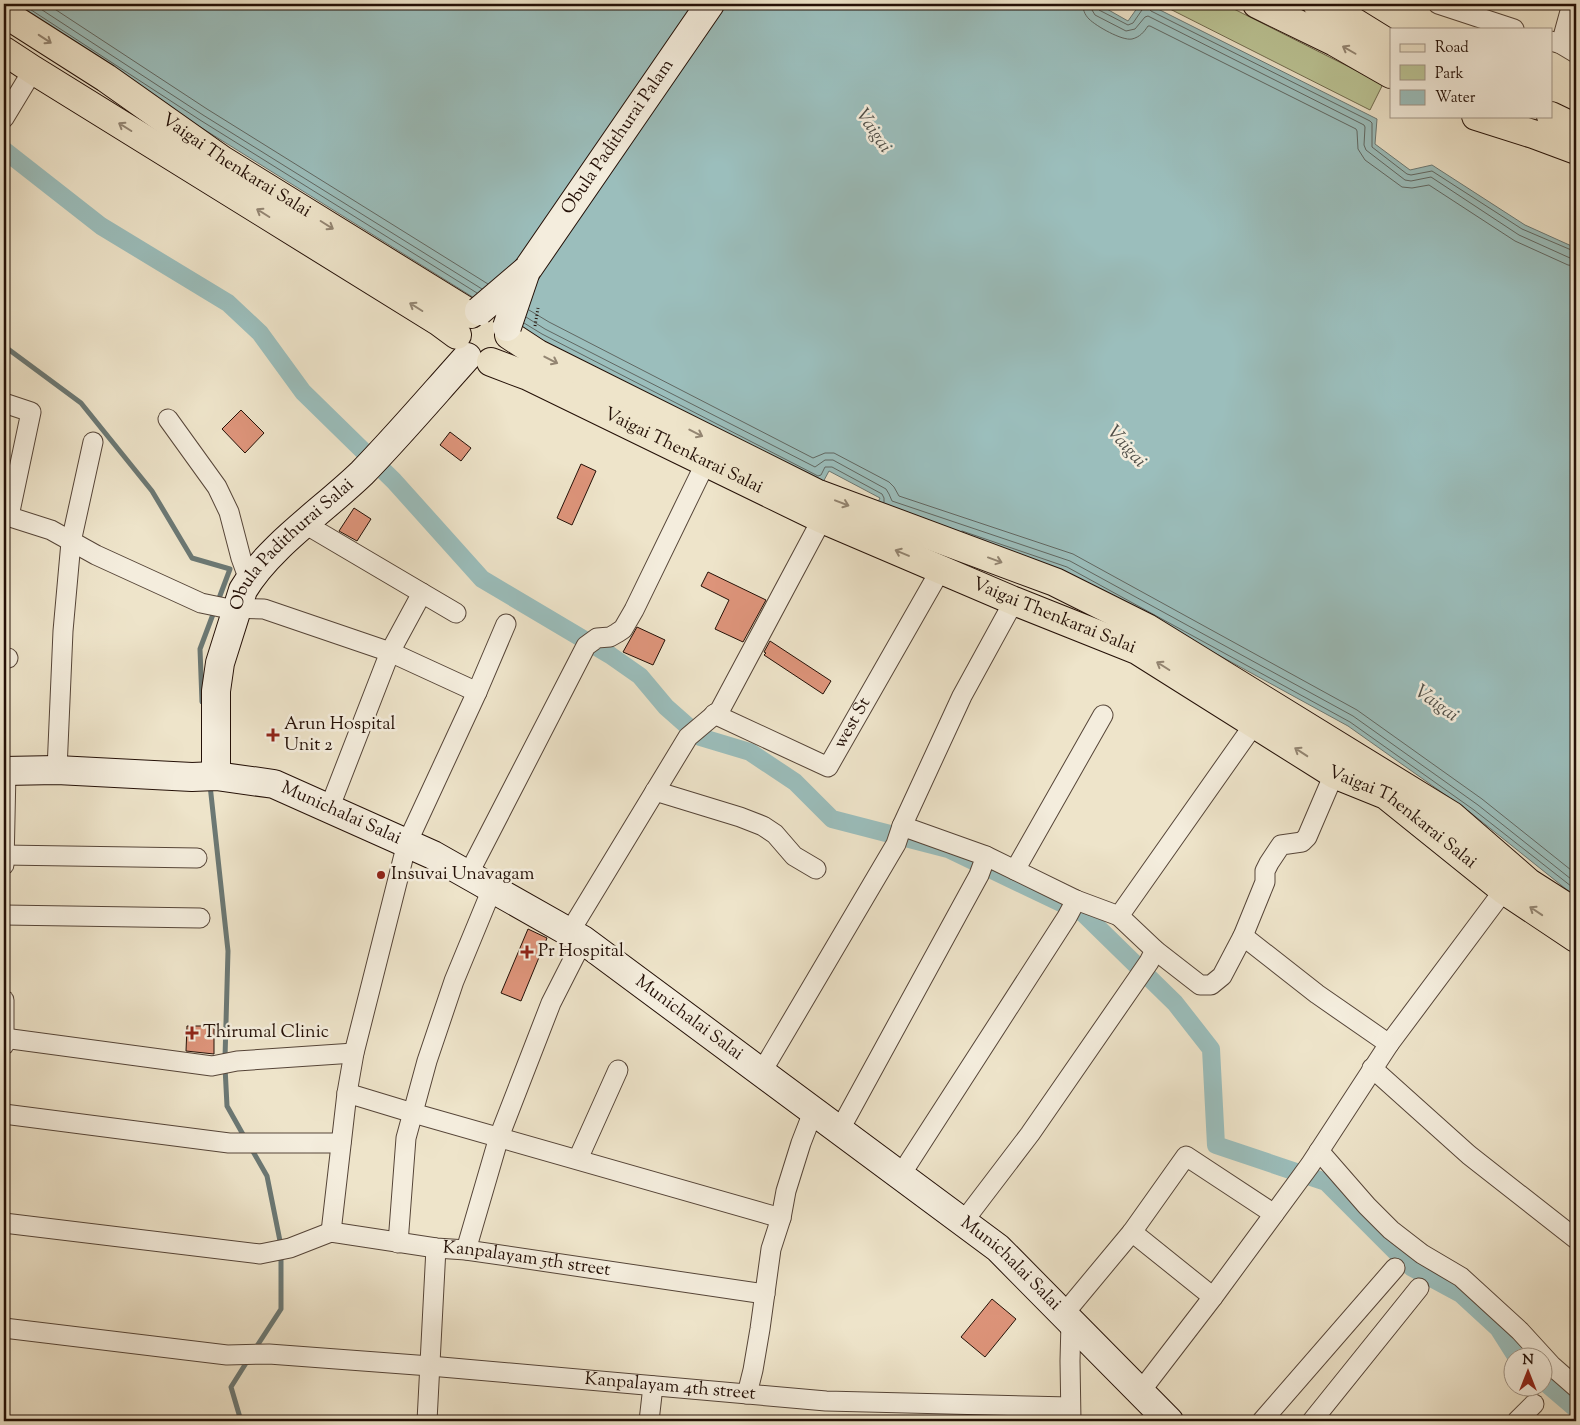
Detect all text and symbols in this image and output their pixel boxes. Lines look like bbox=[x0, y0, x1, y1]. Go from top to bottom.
legend bbox=[1390, 28, 1552, 118]
one-way arrow bbox=[37, 34, 51, 44]
text: Road bbox=[1435, 38, 1469, 59]
one-way arrow bbox=[1341, 45, 1356, 55]
street label: Obula Padithurai Palam bbox=[556, 54, 681, 220]
text: Park bbox=[1435, 64, 1464, 85]
text: Water bbox=[1435, 88, 1476, 109]
water label: Vaigai bbox=[848, 103, 898, 159]
street label: Vaigai Thenkarai Salai bbox=[156, 108, 316, 225]
one-way arrow bbox=[118, 122, 132, 133]
one-way arrow bbox=[257, 207, 271, 217]
one-way arrow bbox=[319, 220, 333, 230]
one-way arrow bbox=[410, 302, 424, 312]
one-way arrow bbox=[543, 356, 558, 365]
street label: Vaigai Thenkarai Salai bbox=[599, 402, 767, 501]
water label: Vaigai bbox=[1100, 420, 1152, 474]
one-way arrow bbox=[688, 429, 703, 438]
street label: Obula Padithurai Salai bbox=[224, 473, 360, 614]
one-way arrow bbox=[835, 500, 850, 509]
one-way arrow bbox=[895, 547, 910, 556]
one-way arrow bbox=[987, 556, 1002, 565]
street label: Vaigai Thenkarai Salai bbox=[968, 572, 1140, 661]
one-way arrow bbox=[1157, 661, 1171, 671]
water label: Vaigai bbox=[1408, 679, 1464, 729]
street label: west St bbox=[828, 693, 878, 754]
place label: Arun Hospital Unit 2 bbox=[284, 712, 396, 759]
marker: Arun Hospital Unit 2 bbox=[266, 728, 280, 742]
one-way arrow bbox=[1295, 747, 1309, 757]
street label: Vaigai Thenkarai Salai bbox=[1324, 760, 1482, 876]
street label: Munichalai Salai bbox=[277, 776, 405, 852]
place label: Insuvai Unavagam bbox=[391, 862, 535, 888]
marker: Insuvai Unavagam bbox=[375, 869, 387, 881]
one-way arrow bbox=[1529, 906, 1543, 916]
place label: Pr Hospital bbox=[538, 939, 624, 965]
marker: Pr Hospital bbox=[520, 945, 534, 959]
street label: Munichalai Salai bbox=[629, 970, 748, 1067]
place label: Thirumal Clinic bbox=[203, 1020, 329, 1046]
marker: Thirumal Clinic bbox=[185, 1026, 199, 1040]
street label: Munichalai Salai bbox=[954, 1211, 1067, 1317]
street label: Kanpalayam 5th street bbox=[442, 1235, 612, 1284]
north arrow bbox=[1502, 1348, 1552, 1398]
text: N bbox=[1522, 1351, 1534, 1371]
street label: Kanpalayam 4th street bbox=[583, 1367, 757, 1408]

